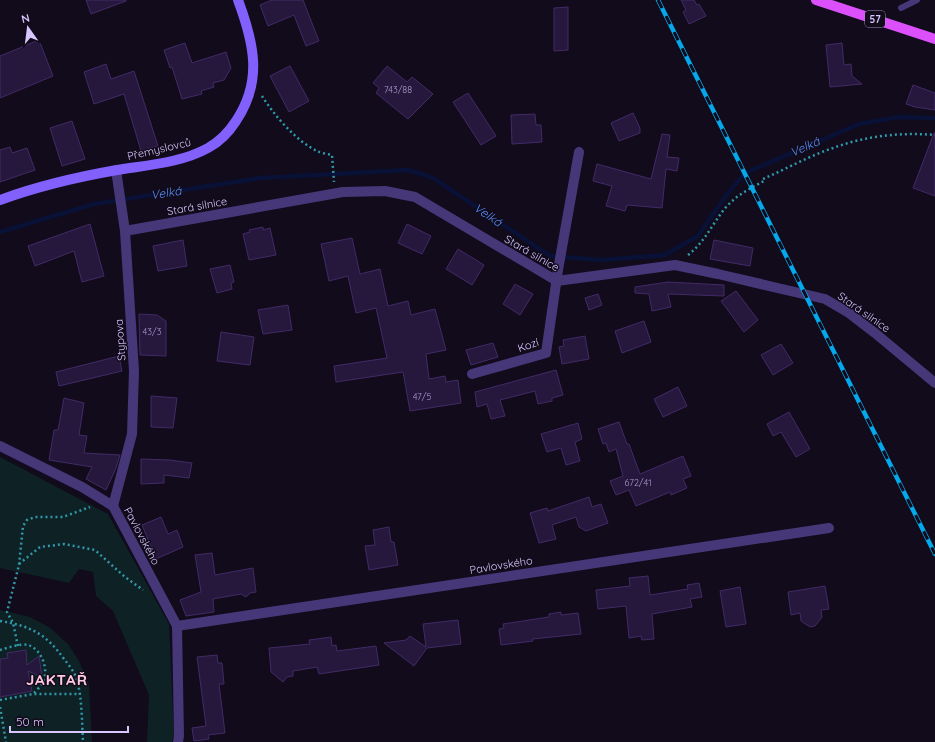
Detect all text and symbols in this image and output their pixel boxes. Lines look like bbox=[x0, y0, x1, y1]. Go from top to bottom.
north arrow bbox=[8, 8, 48, 48]
text: N bbox=[20, 11, 31, 26]
road number: 57 bbox=[865, 11, 885, 27]
house number: 743/88 bbox=[384, 84, 412, 95]
water label: Velká bbox=[788, 133, 823, 160]
street label: Přemyslovců bbox=[126, 135, 192, 163]
water label: Velká bbox=[149, 183, 183, 202]
street label: Stará silnice bbox=[166, 194, 228, 218]
water label: Velká bbox=[471, 200, 506, 230]
street label: Stará silnice bbox=[502, 232, 562, 274]
street label: Stará silnice bbox=[835, 289, 893, 335]
street label: Stypova bbox=[112, 319, 128, 361]
house number: 43/3 bbox=[143, 326, 162, 337]
street label: Kozí bbox=[516, 335, 541, 355]
house number: 47/5 bbox=[413, 391, 431, 402]
house number: 672/41 bbox=[624, 477, 652, 488]
street label: Pavlovského bbox=[121, 505, 163, 568]
street label: Pavlovského bbox=[469, 553, 534, 577]
district label: JAKTAŘ bbox=[26, 670, 88, 689]
scale bar bbox=[10, 708, 128, 734]
text: 50 m bbox=[16, 714, 44, 729]

